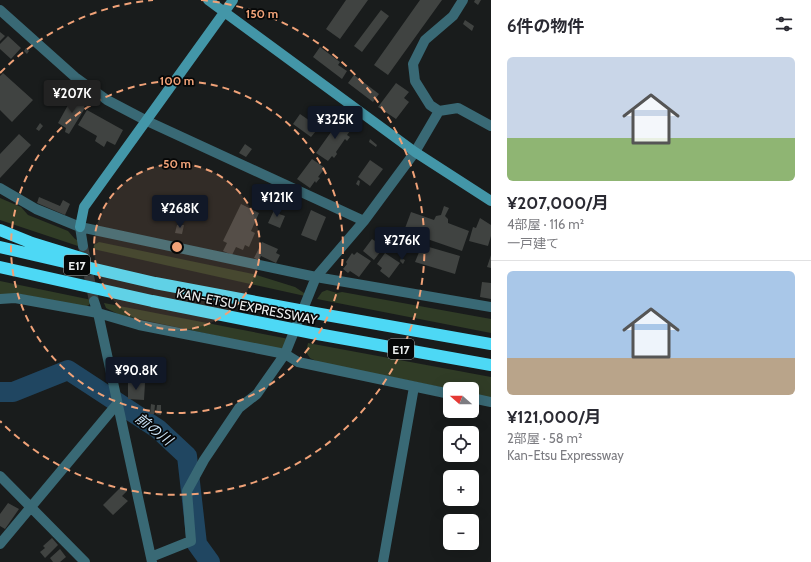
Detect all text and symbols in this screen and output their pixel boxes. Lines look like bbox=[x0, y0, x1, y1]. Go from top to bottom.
text: 150 m bbox=[246, 6, 278, 21]
icon: filters bbox=[773, 13, 795, 35]
text: 6件の物件 bbox=[507, 16, 585, 36]
text: 100 m bbox=[160, 73, 194, 88]
pin: ¥207K bbox=[44, 80, 100, 114]
icon: home bbox=[615, 83, 687, 155]
text: ¥207K bbox=[53, 85, 91, 101]
pin: ¥325K bbox=[307, 106, 363, 140]
text: ¥325K bbox=[317, 111, 353, 127]
text: 50 m bbox=[163, 156, 191, 171]
pin: ¥121K bbox=[249, 184, 305, 218]
text: ¥121K bbox=[261, 189, 293, 205]
text: ¥207,000/月 bbox=[507, 193, 609, 213]
pin: ¥268K bbox=[152, 195, 208, 229]
text: ¥268K bbox=[161, 200, 199, 216]
text: 4部屋 · 116 m² bbox=[507, 216, 584, 232]
pin: ¥276K bbox=[374, 227, 430, 261]
text: ¥276K bbox=[384, 232, 420, 248]
text: 一戸建て bbox=[507, 235, 559, 251]
centre of rings bbox=[170, 240, 184, 254]
road number: E17 bbox=[64, 255, 90, 275]
street label: KAN-ETSU EXPRESSWAY bbox=[175, 285, 319, 328]
icon: home bbox=[615, 297, 687, 369]
road number: E17 bbox=[388, 339, 414, 359]
pin: ¥90.8K bbox=[103, 357, 169, 391]
text: ¥90.8K bbox=[114, 362, 158, 378]
north arrow bbox=[443, 382, 479, 418]
map controls bbox=[443, 382, 479, 550]
text: ¥121,000/月 bbox=[507, 407, 602, 427]
water label: 前の川 bbox=[132, 409, 178, 450]
button: locate bbox=[443, 426, 479, 462]
text: 2部屋 · 58 m² bbox=[507, 430, 582, 446]
text: Kan-Etsu Expressway bbox=[507, 447, 624, 463]
button: + bbox=[443, 470, 479, 506]
button: − bbox=[443, 514, 479, 550]

